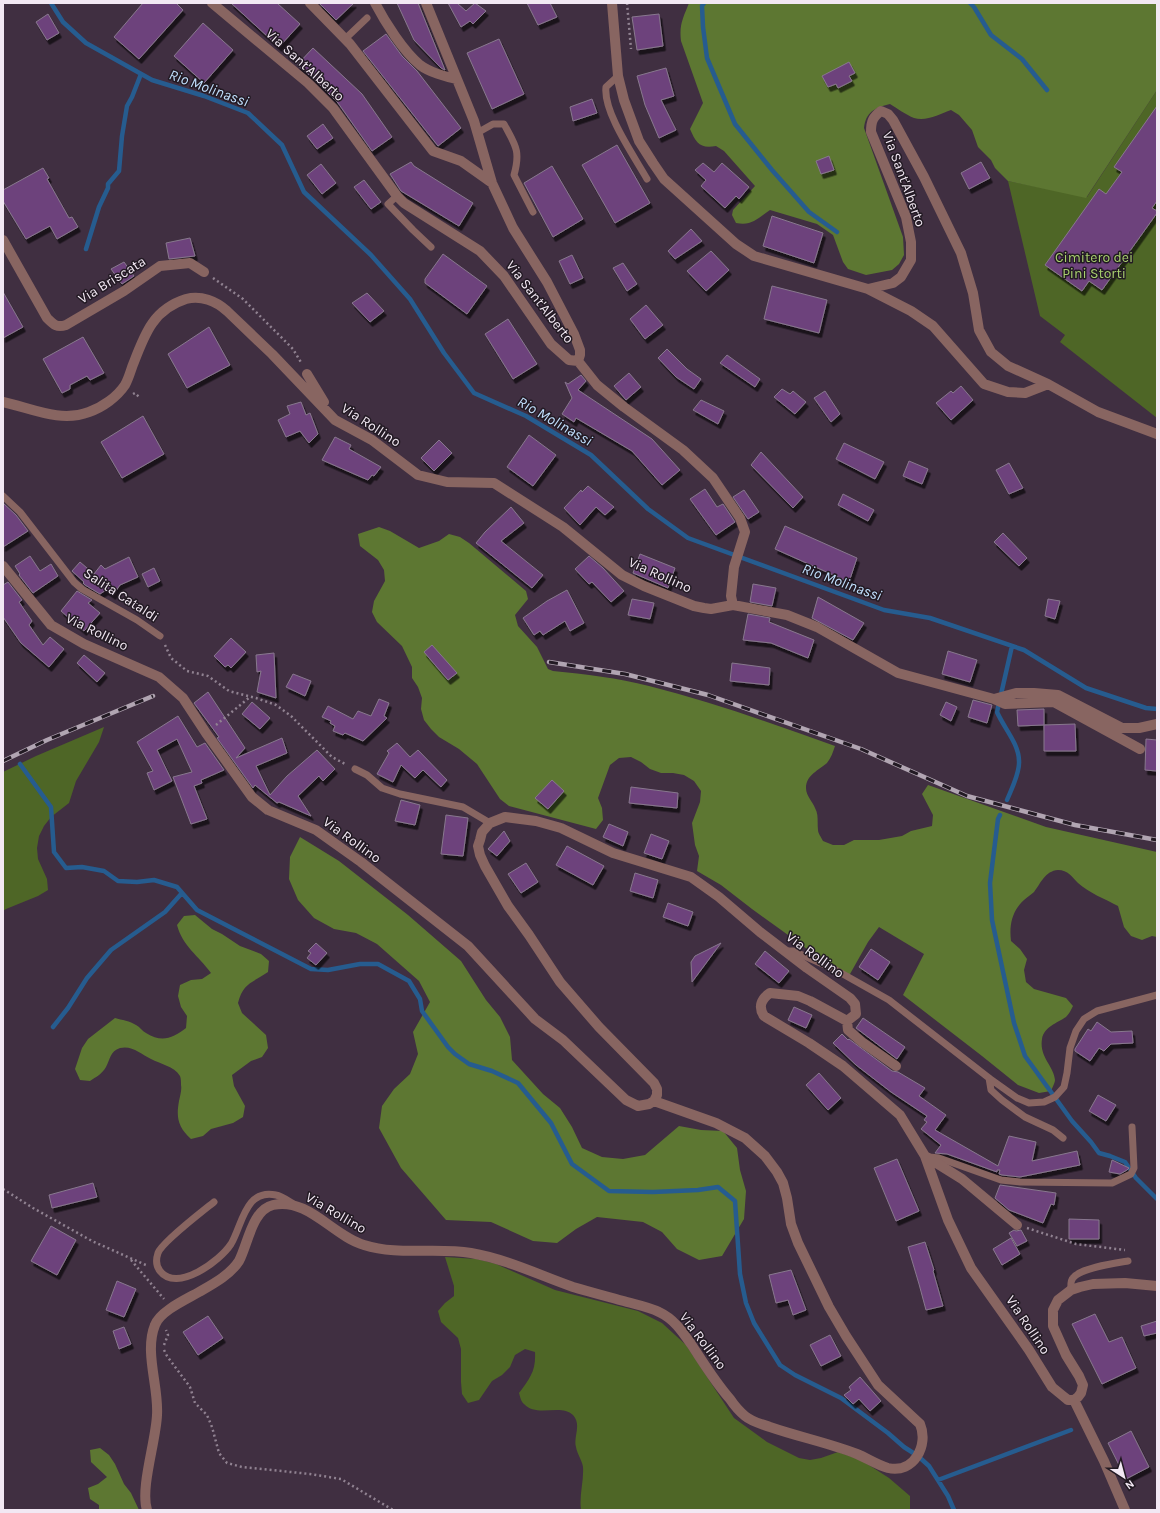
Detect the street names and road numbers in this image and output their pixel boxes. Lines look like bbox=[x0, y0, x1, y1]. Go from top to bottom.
street label: Via Sant'Alberto bbox=[262, 25, 348, 105]
street label: Via Sant'Alberto bbox=[879, 129, 929, 229]
street label: Via Briscata bbox=[75, 253, 149, 307]
street label: Via Sant'Alberto bbox=[502, 257, 578, 347]
street label: Via Rollino bbox=[338, 400, 404, 450]
street label: Via Rollino bbox=[626, 554, 694, 596]
street label: Salita Cataldi bbox=[80, 564, 162, 626]
street label: Via Rollino bbox=[63, 610, 131, 654]
street label: Via Rollino bbox=[320, 813, 384, 867]
street label: Via Rollino bbox=[783, 928, 847, 982]
street label: Via Rollino bbox=[303, 1189, 369, 1237]
street label: Via Rollino bbox=[1002, 1292, 1054, 1358]
street label: Via Rollino bbox=[676, 1309, 730, 1373]

